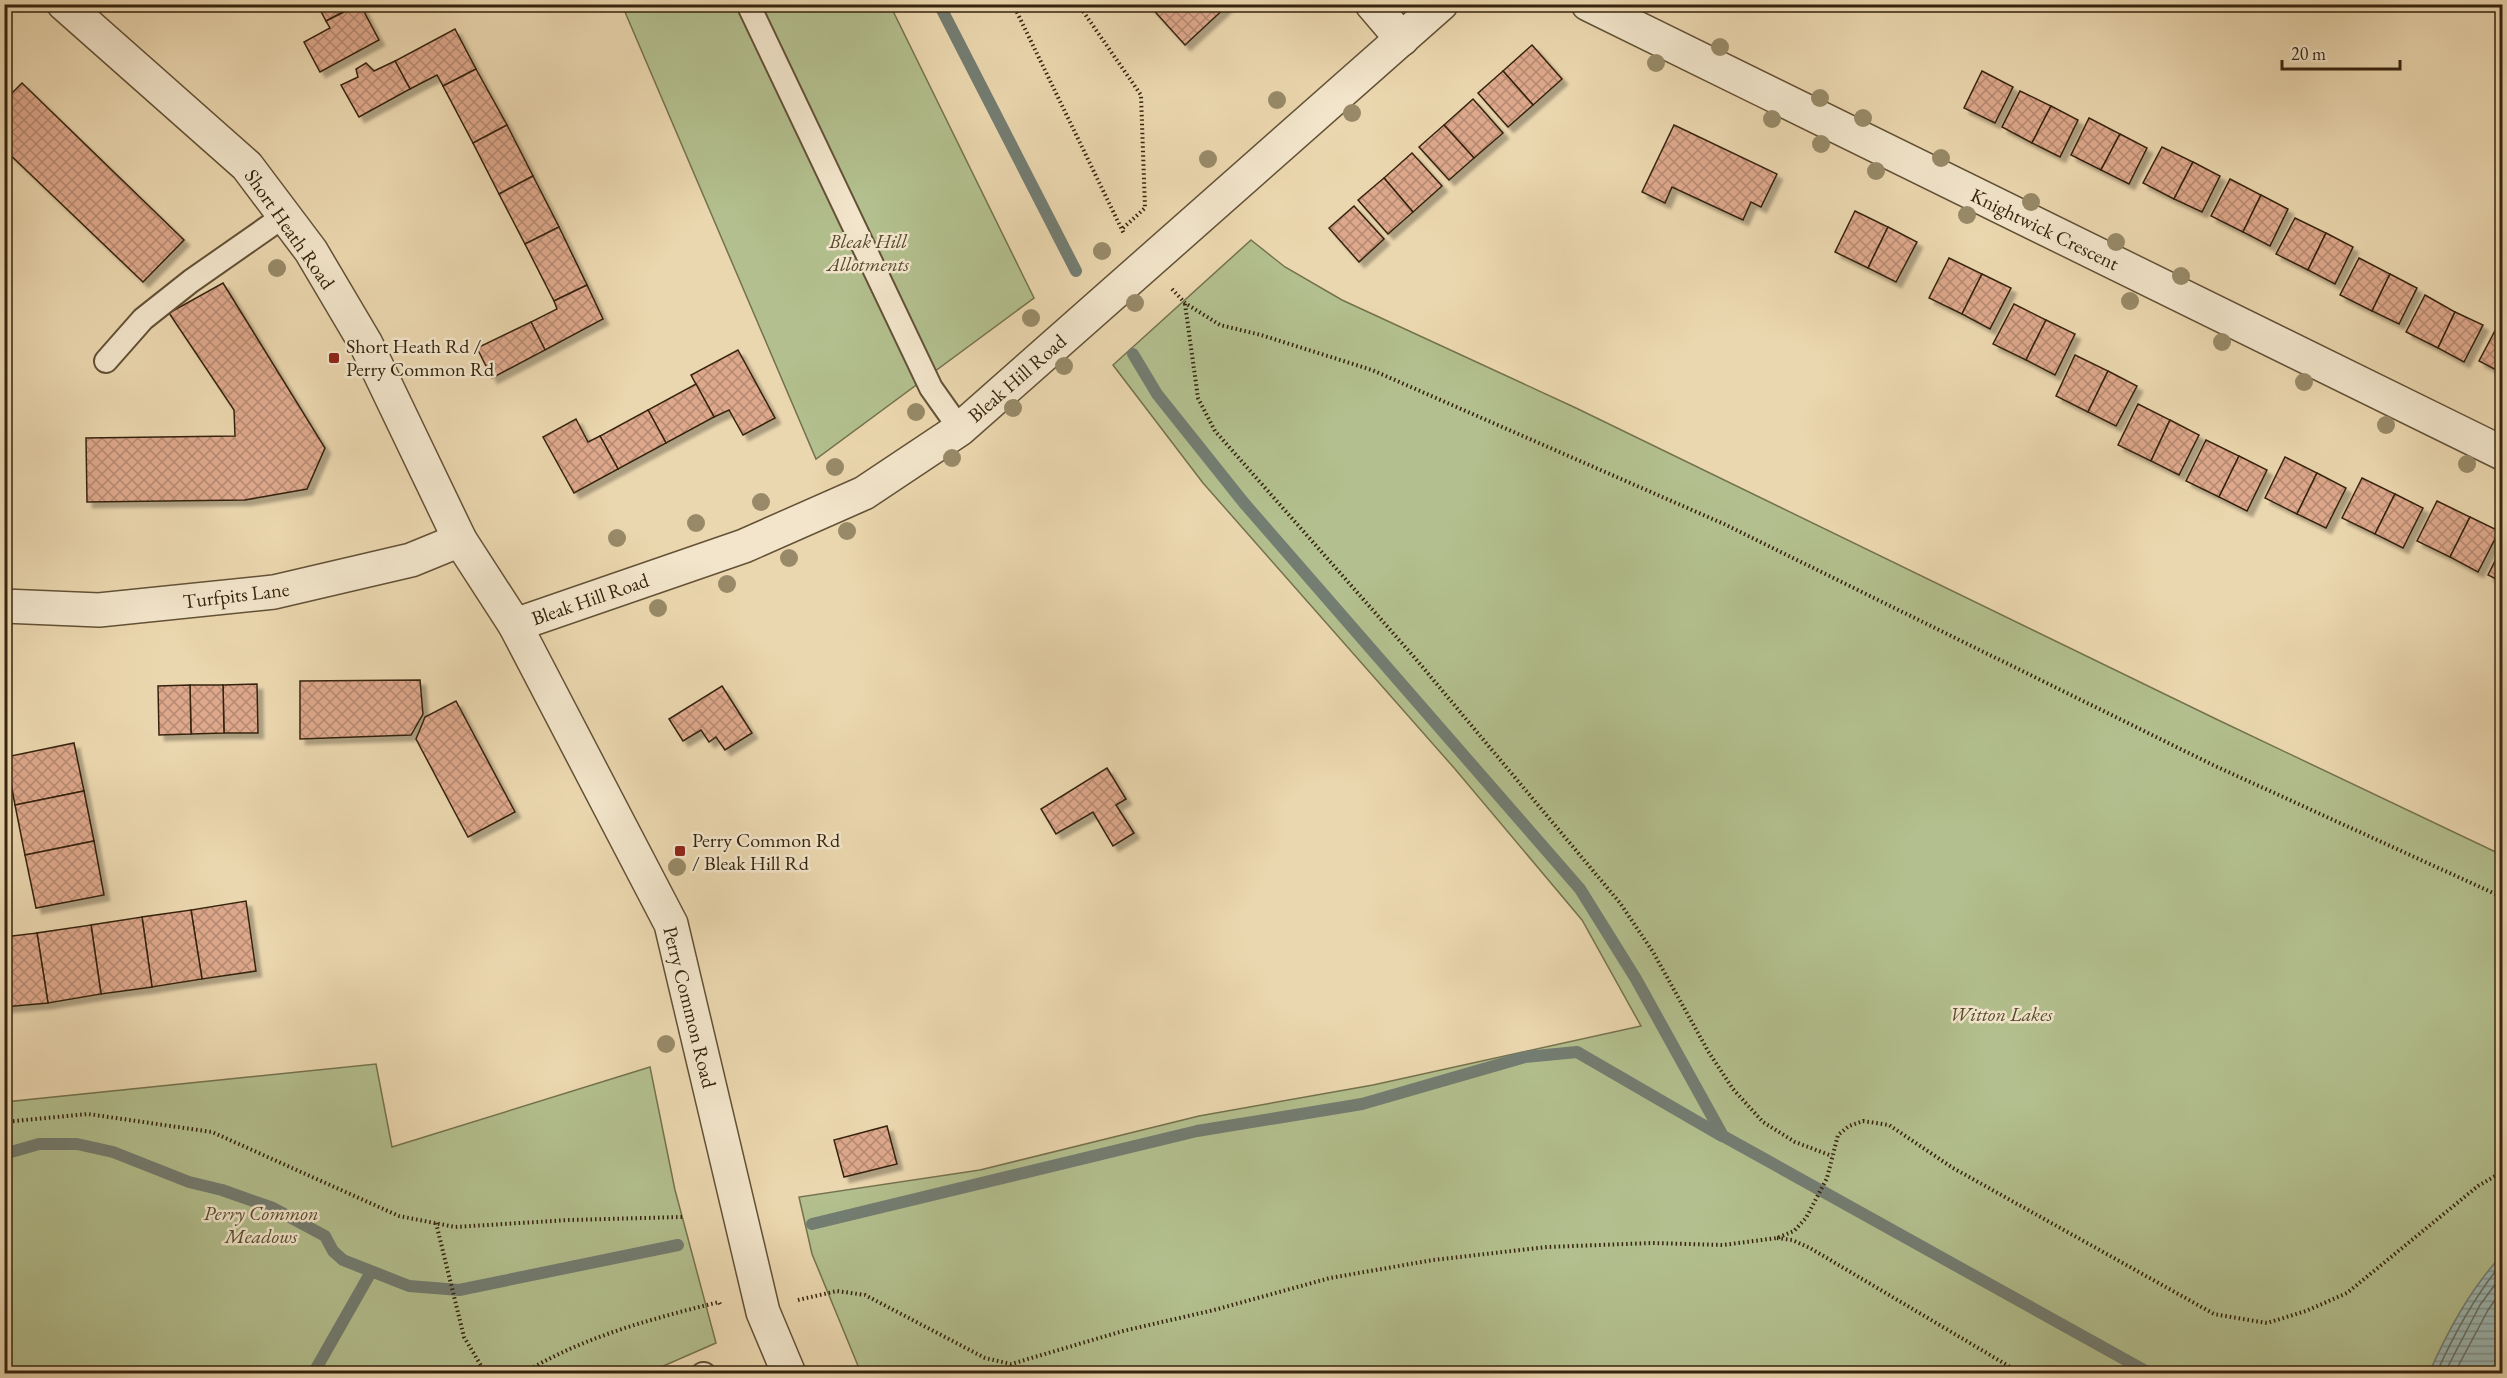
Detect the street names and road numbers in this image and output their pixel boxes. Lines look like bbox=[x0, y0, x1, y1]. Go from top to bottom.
street label: Short Heath Road bbox=[239, 164, 342, 295]
street label: Knightwick Crescent bbox=[1966, 182, 2124, 277]
street label: Bleak Hill Road bbox=[962, 328, 1072, 428]
street label: Bleak Hill Road bbox=[528, 567, 653, 631]
street label: Turfpits Lane bbox=[181, 576, 291, 614]
street label: Perry Common Road bbox=[657, 924, 723, 1091]

